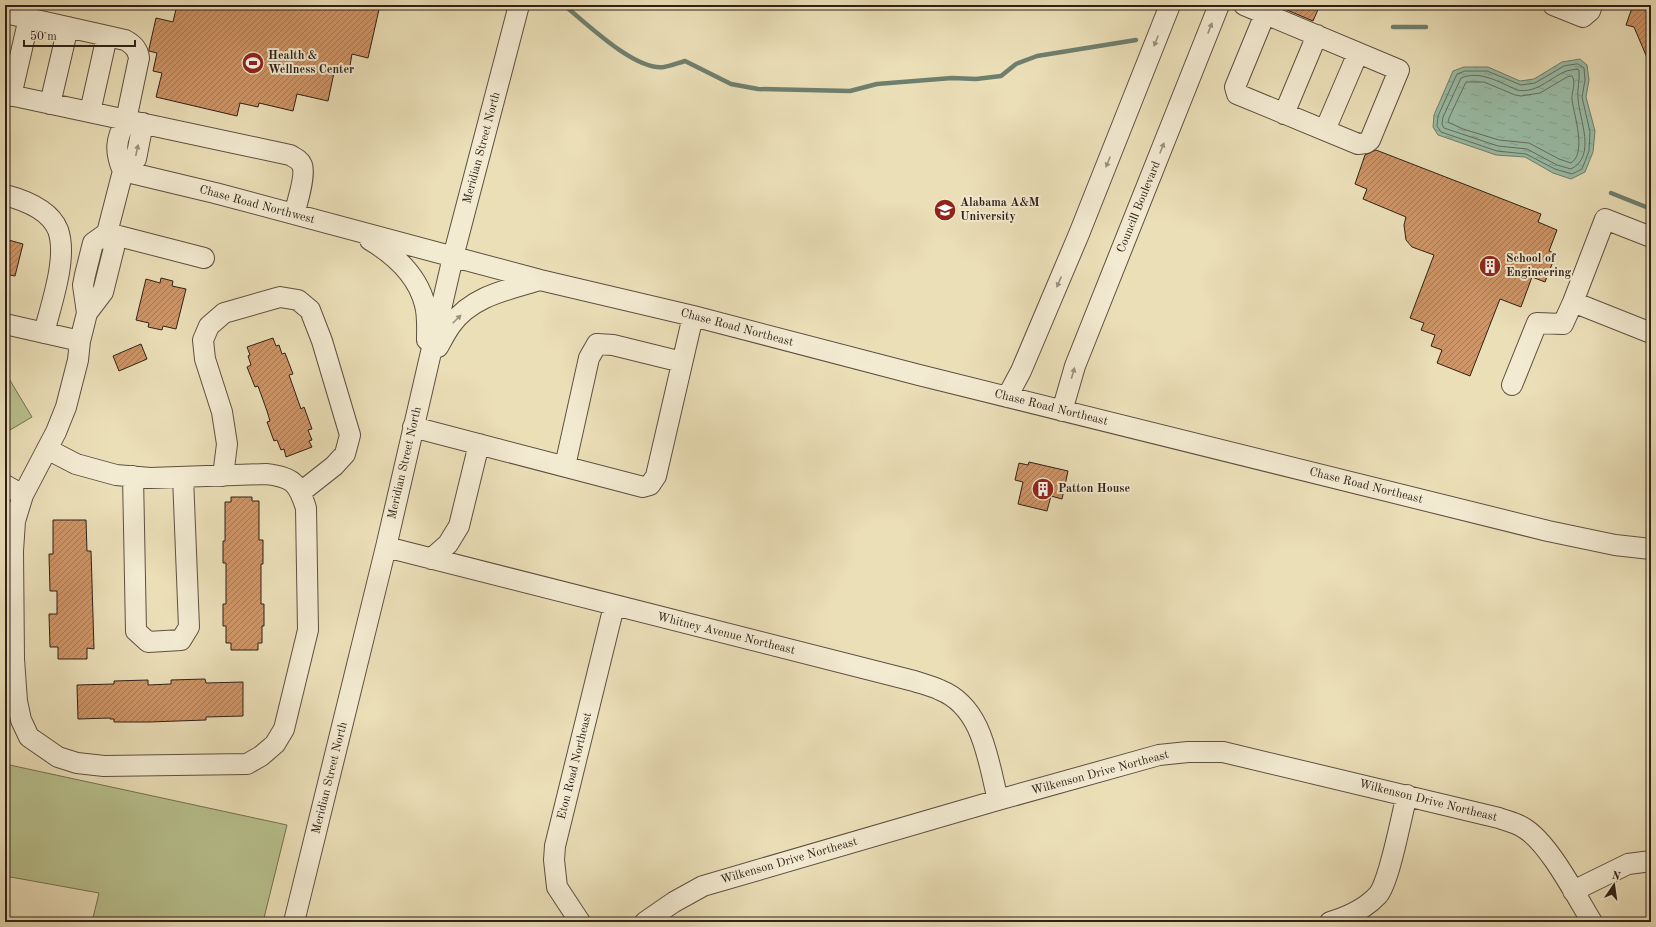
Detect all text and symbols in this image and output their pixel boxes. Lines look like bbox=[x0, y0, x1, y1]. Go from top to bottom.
one-way arrow bbox=[1208, 21, 1214, 33]
scale bar bbox=[24, 22, 135, 48]
text: 50 m bbox=[30, 30, 57, 43]
one-way arrow bbox=[1152, 36, 1158, 48]
sports icon: Health & Wellness Center bbox=[240, 50, 266, 76]
place label: Health & Wellness Center bbox=[268, 50, 354, 76]
street label: Meridian Street North bbox=[461, 90, 503, 205]
one-way arrow bbox=[1160, 142, 1166, 154]
one-way arrow bbox=[135, 143, 141, 156]
one-way arrow bbox=[1104, 156, 1110, 168]
street label: Councill Boulevard bbox=[1115, 159, 1163, 255]
street label: Chase Road Northwest bbox=[198, 184, 316, 226]
school or university icon: Alabama A&M University bbox=[932, 197, 958, 223]
place label: Alabama A&M University bbox=[960, 197, 1040, 223]
building icon: School of Engineering bbox=[1477, 253, 1503, 279]
place label: School of Engineering bbox=[1506, 253, 1572, 279]
one-way arrow bbox=[1055, 277, 1061, 289]
street label: Chase Road Northeast bbox=[679, 307, 795, 349]
one-way arrow bbox=[452, 314, 461, 324]
one-way arrow bbox=[1070, 367, 1076, 379]
street label: Chase Road Northeast bbox=[993, 388, 1109, 428]
street label: Meridian Street North bbox=[386, 405, 424, 520]
street label: Chase Road Northeast bbox=[1308, 466, 1424, 506]
building icon: Patton House bbox=[1030, 476, 1056, 502]
place label: Patton House bbox=[1058, 483, 1131, 495]
street label: Whitney Avenue Northeast bbox=[656, 611, 796, 657]
street label: Eton Road Northeast bbox=[556, 711, 594, 821]
street label: Meridian Street North bbox=[310, 720, 350, 835]
street label: Wilkenson Drive Northeast bbox=[1030, 749, 1170, 797]
street label: Wilkenson Drive Northeast bbox=[1358, 778, 1498, 824]
street label: Wilkenson Drive Northeast bbox=[719, 836, 859, 886]
north arrow bbox=[1594, 865, 1634, 905]
text: N bbox=[1611, 870, 1622, 883]

